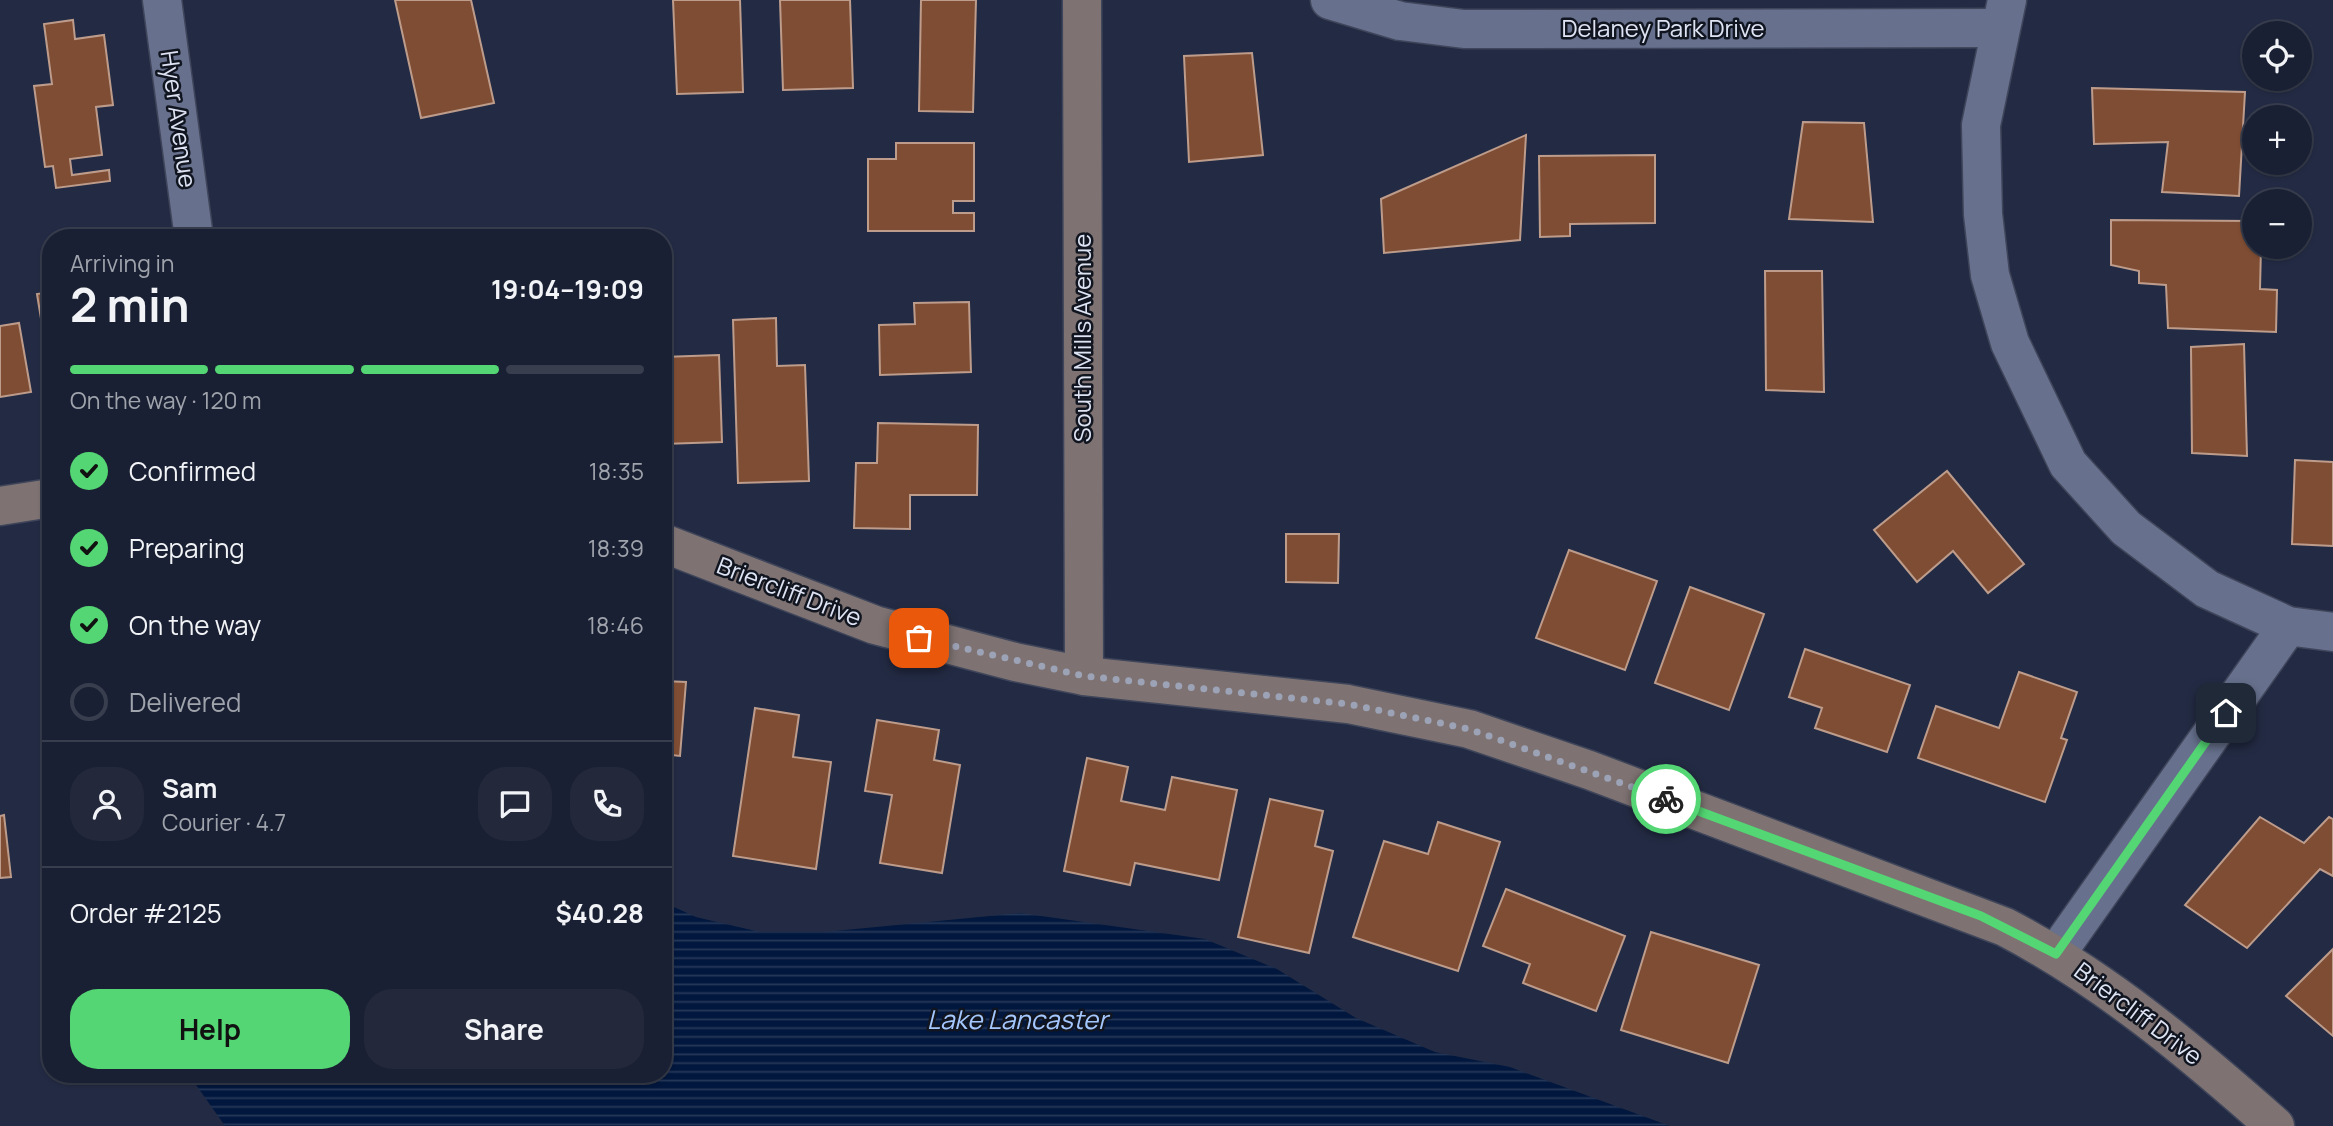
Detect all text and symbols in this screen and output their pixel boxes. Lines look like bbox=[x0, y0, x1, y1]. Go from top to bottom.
street label: Delaney Park Drive bbox=[1561, 11, 1765, 44]
map controls bbox=[2242, 21, 2312, 259]
button: locate bbox=[2242, 21, 2312, 91]
street label: Hyer Avenue bbox=[154, 48, 205, 190]
button: + bbox=[2242, 105, 2312, 175]
button: − bbox=[2242, 189, 2312, 259]
street label: South Mills Avenue bbox=[1065, 234, 1098, 442]
text: Arriving in bbox=[70, 247, 175, 279]
text: 19:04–19:09 bbox=[491, 271, 644, 307]
text: 2 min bbox=[70, 273, 190, 336]
text: On the way · 120 m bbox=[70, 384, 262, 416]
icon: check bbox=[70, 452, 108, 490]
text: Confirmed bbox=[129, 453, 256, 489]
text: 18:35 bbox=[589, 455, 644, 487]
icon: check bbox=[70, 529, 108, 567]
text: Preparing bbox=[129, 530, 245, 566]
text: 18:39 bbox=[588, 532, 644, 564]
street label: Briercliff Drive bbox=[713, 548, 867, 633]
icon: check bbox=[70, 606, 108, 644]
text: On the way bbox=[129, 607, 261, 643]
pin bbox=[889, 608, 949, 668]
text: 18:46 bbox=[587, 609, 644, 641]
icon: bag bbox=[900, 619, 938, 657]
pin bbox=[2196, 683, 2256, 743]
text: Delivered bbox=[129, 684, 241, 720]
icon: home bbox=[2207, 694, 2245, 732]
courier bbox=[1631, 764, 1701, 834]
button: person bbox=[70, 767, 144, 841]
button: chat bbox=[478, 767, 552, 841]
button: phone bbox=[570, 767, 644, 841]
text: Sam bbox=[162, 770, 217, 806]
icon: bike bbox=[1647, 780, 1685, 818]
text: Courier · 4.7 bbox=[162, 806, 286, 838]
text: Order #2125 bbox=[70, 895, 222, 931]
text: $40.28 bbox=[555, 895, 644, 931]
street label: Briercliff Drive bbox=[2068, 954, 2210, 1072]
button: Help bbox=[70, 989, 350, 1069]
button: Share bbox=[364, 989, 644, 1069]
water label: Lake Lancaster bbox=[927, 1001, 1111, 1037]

